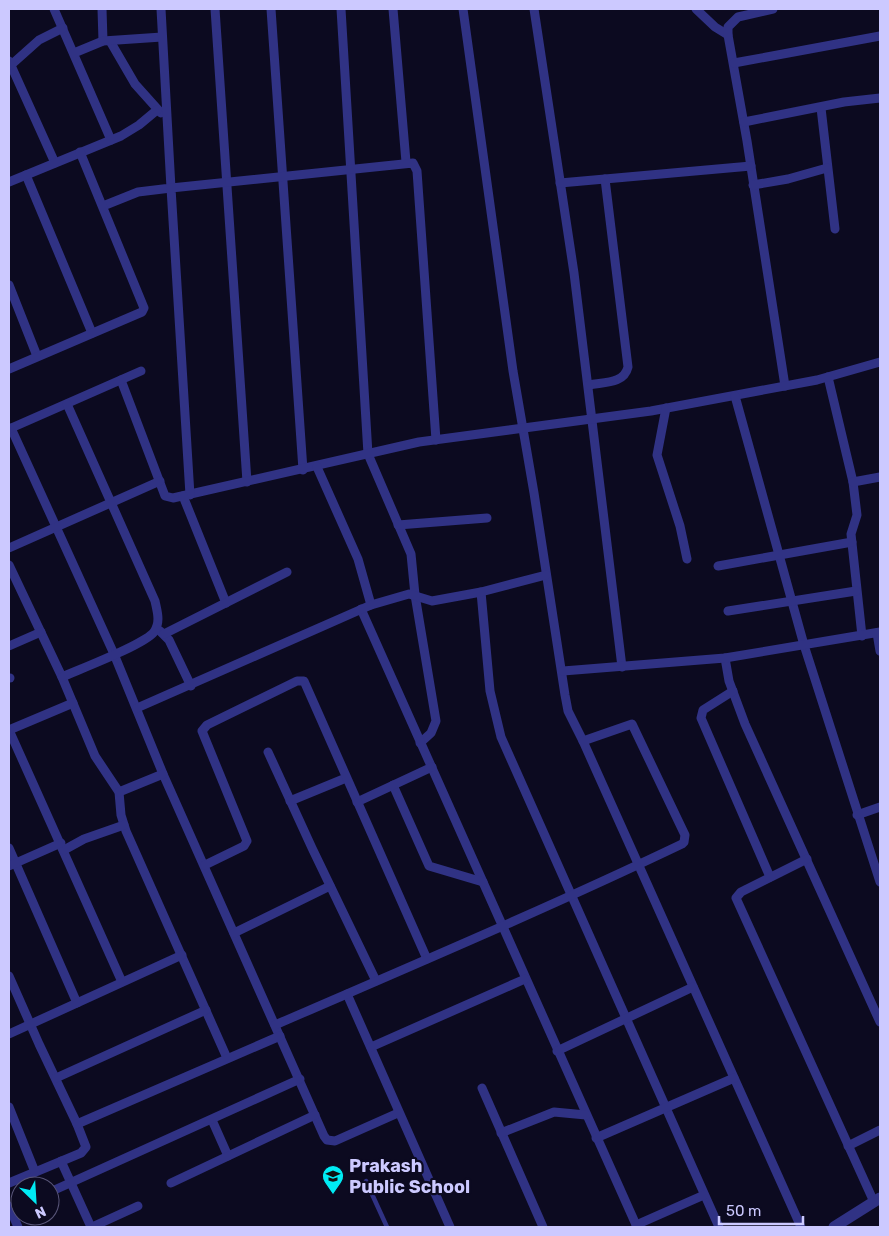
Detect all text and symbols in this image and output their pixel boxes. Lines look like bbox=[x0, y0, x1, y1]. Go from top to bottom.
place label: Prakash Public School bbox=[349, 1155, 470, 1198]
school or university icon: Prakash Public School bbox=[321, 1164, 345, 1195]
north arrow bbox=[10, 1176, 60, 1226]
scale bar bbox=[719, 1194, 803, 1226]
text: N bbox=[32, 1202, 48, 1222]
text: 50 m bbox=[726, 1202, 761, 1220]

